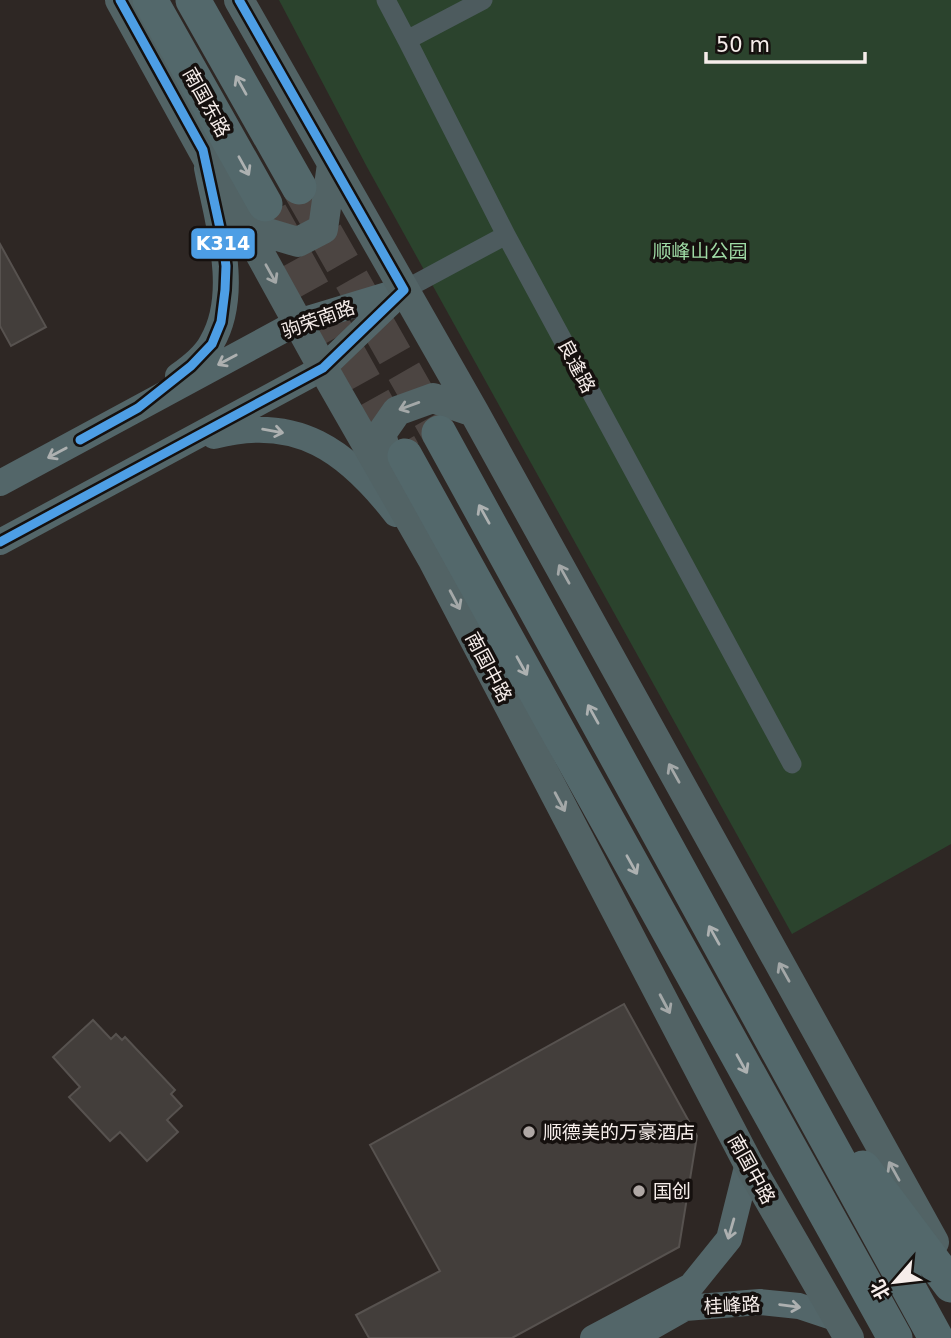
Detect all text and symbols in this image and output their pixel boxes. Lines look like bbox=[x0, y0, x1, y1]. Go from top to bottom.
scale bar bbox=[706, 21, 865, 65]
text: 50 m bbox=[716, 33, 770, 57]
street label: 南国东路 bbox=[179, 63, 235, 141]
one-way arrow bbox=[234, 76, 248, 96]
one-way arrow bbox=[237, 156, 251, 176]
line badge: K314 bbox=[190, 227, 256, 260]
text: K314 bbox=[196, 232, 250, 254]
park label: 顺峰山公园 bbox=[652, 240, 748, 262]
one-way arrow bbox=[265, 263, 278, 284]
street label: 驹荣南路 bbox=[279, 296, 357, 342]
street label: 良逢路 bbox=[554, 336, 600, 396]
one-way arrow bbox=[217, 354, 238, 367]
one-way arrow bbox=[399, 401, 421, 414]
one-way arrow bbox=[261, 425, 284, 438]
one-way arrow bbox=[47, 446, 68, 460]
one-way arrow bbox=[476, 505, 490, 525]
one-way arrow bbox=[557, 564, 571, 584]
one-way arrow bbox=[448, 590, 462, 610]
street label: 南国中路 bbox=[461, 628, 517, 706]
one-way arrow bbox=[515, 655, 529, 675]
one-way arrow bbox=[586, 704, 599, 725]
one-way arrow bbox=[667, 763, 681, 783]
one-way arrow bbox=[554, 791, 567, 812]
one-way arrow bbox=[625, 854, 639, 874]
one-way arrow bbox=[707, 925, 721, 945]
one-way arrow bbox=[777, 962, 791, 982]
one-way arrow bbox=[659, 993, 673, 1014]
one-way arrow bbox=[735, 1053, 749, 1073]
place label: 顺德美的万豪酒店 bbox=[543, 1121, 695, 1143]
marker: 顺德美的万豪酒店 bbox=[521, 1124, 537, 1140]
street label: 南国中路 bbox=[724, 1130, 780, 1208]
one-way arrow bbox=[887, 1161, 901, 1181]
place label: 国创 bbox=[653, 1180, 691, 1202]
marker: 国创 bbox=[631, 1183, 647, 1199]
one-way arrow bbox=[723, 1218, 736, 1240]
north arrow bbox=[860, 1247, 930, 1317]
text: 北 bbox=[866, 1276, 894, 1304]
street label: 桂峰路 bbox=[703, 1293, 761, 1317]
one-way arrow bbox=[778, 1300, 801, 1313]

